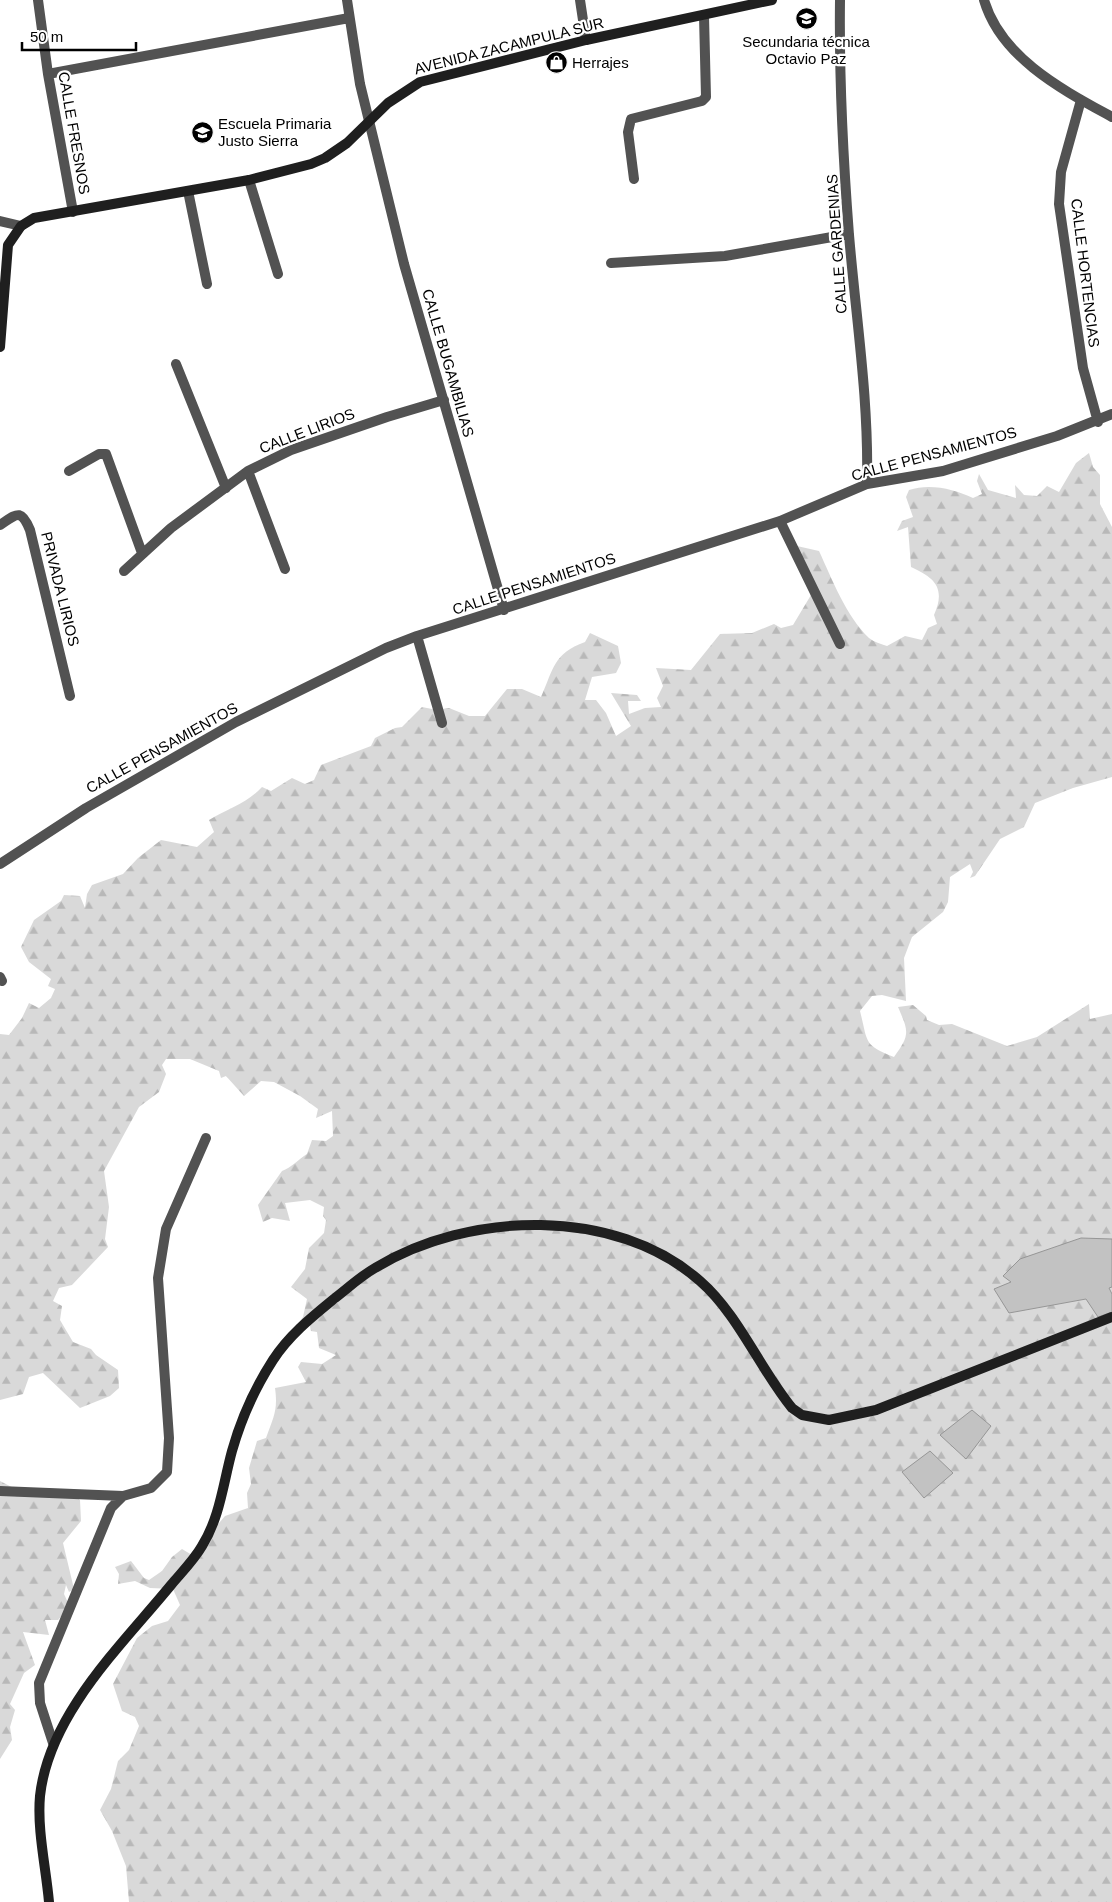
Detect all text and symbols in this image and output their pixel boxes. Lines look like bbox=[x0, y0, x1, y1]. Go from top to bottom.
school or university icon: Secundaria técnica Octavio Paz bbox=[794, 7, 818, 31]
street label: AVENIDA ZACAMPULA SUR bbox=[412, 14, 606, 77]
scale bar bbox=[22, 20, 136, 52]
text: 50 m bbox=[30, 28, 63, 45]
place label: Secundaria técnica Octavio Paz bbox=[742, 33, 870, 67]
shop icon: Herrajes bbox=[544, 51, 568, 75]
place label: Herrajes bbox=[572, 54, 629, 71]
street label: CALLE FRESNOS bbox=[55, 70, 94, 196]
place label: Escuela Primaria Justo Sierra bbox=[218, 115, 332, 149]
school or university icon: Escuela Primaria Justo Sierra bbox=[190, 121, 214, 145]
street label: CALLE GARDENIAS bbox=[823, 174, 850, 314]
street label: CALLE HORTENCIAS bbox=[1068, 198, 1103, 348]
street label: CALLE BUGAMBILIAS bbox=[419, 287, 478, 439]
street label: CALLE LIRIOS bbox=[257, 405, 357, 457]
street label: CALLE PENSAMIENTOS bbox=[849, 423, 1018, 484]
street label: PRIVADA LIRIOS bbox=[38, 530, 83, 648]
street label: CALLE PENSAMIENTOS bbox=[450, 549, 618, 618]
street label: CALLE PENSAMIENTOS bbox=[83, 699, 240, 796]

